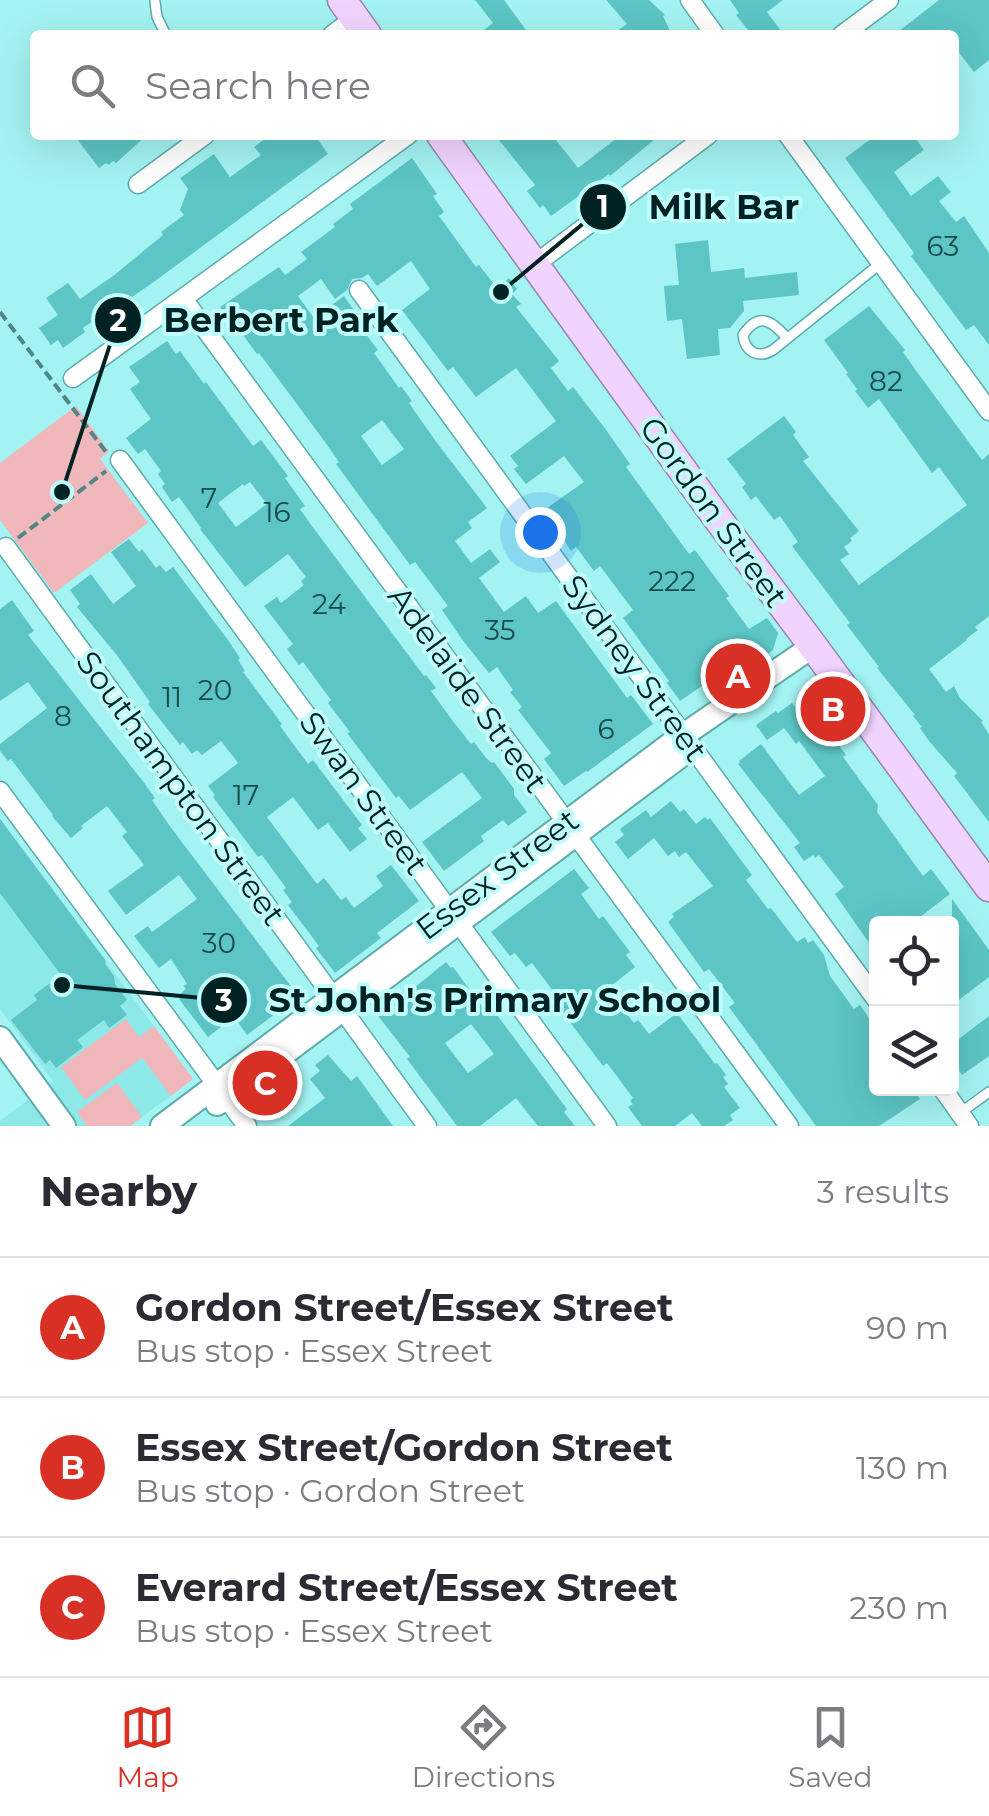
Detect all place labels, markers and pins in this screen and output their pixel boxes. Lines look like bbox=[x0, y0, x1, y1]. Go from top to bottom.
callout: Milk Bar bbox=[578, 174, 819, 239]
callout: Berbert Park bbox=[93, 288, 418, 353]
pin: A bbox=[706, 638, 770, 714]
pin: B bbox=[800, 672, 866, 746]
callout: St John's Primary School bbox=[199, 968, 742, 1033]
pin: C bbox=[232, 1046, 298, 1120]

